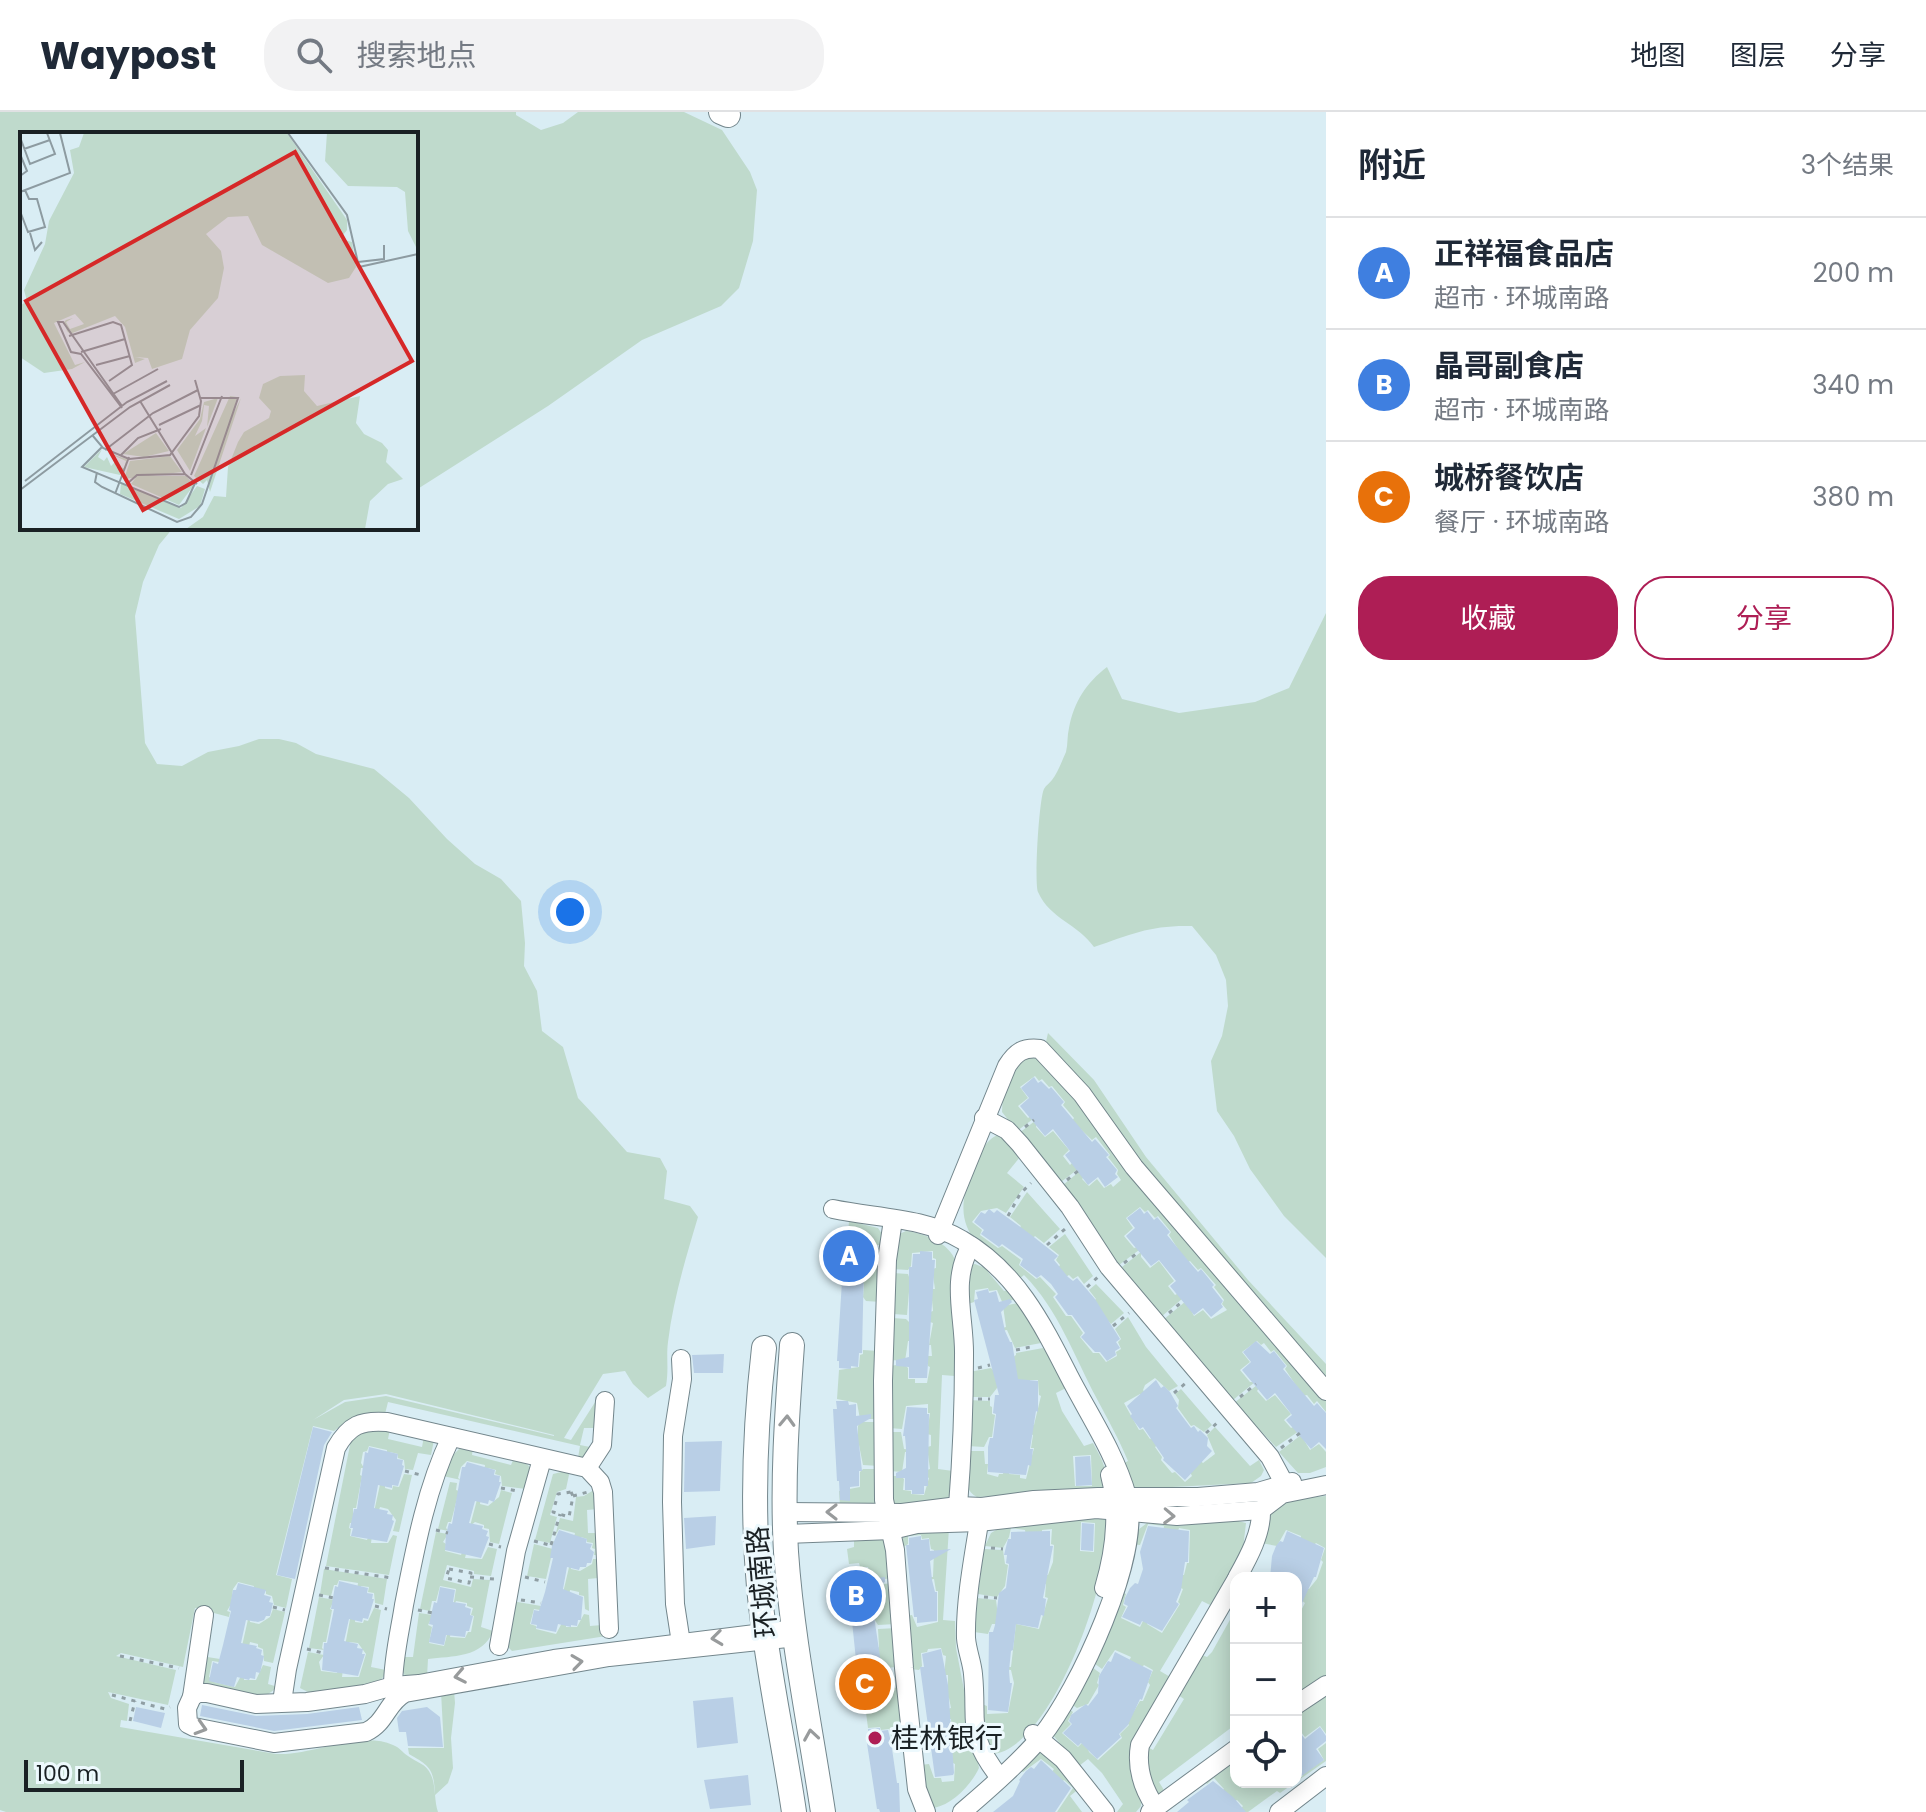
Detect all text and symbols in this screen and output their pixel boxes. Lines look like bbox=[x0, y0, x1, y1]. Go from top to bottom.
search box bbox=[264, 19, 824, 91]
text: Waypost bbox=[40, 29, 216, 82]
icon: search bbox=[292, 33, 336, 77]
text: 搜索地点 bbox=[356, 34, 476, 77]
text: 地图 bbox=[1630, 36, 1686, 75]
text: 图层 bbox=[1730, 36, 1786, 75]
text: 分享 bbox=[1830, 36, 1886, 75]
inset map bbox=[20, 132, 418, 530]
text: 附近 bbox=[1358, 141, 1426, 189]
text: 3个结果 bbox=[1801, 147, 1894, 183]
text: 正祥福食品店 bbox=[1434, 232, 1614, 275]
text: A bbox=[1374, 255, 1394, 291]
text: 200 m bbox=[1813, 255, 1894, 291]
text: 超市 · 环城南路 bbox=[1434, 280, 1609, 316]
text: 晶哥副食店 bbox=[1434, 344, 1584, 387]
text: B bbox=[1375, 367, 1393, 403]
text: 340 m bbox=[1812, 367, 1894, 403]
text: 超市 · 环城南路 bbox=[1434, 392, 1609, 428]
text: 城桥餐饮店 bbox=[1434, 456, 1584, 499]
text: C bbox=[1374, 479, 1394, 515]
text: 380 m bbox=[1812, 479, 1894, 515]
text: 餐厅 · 环城南路 bbox=[1434, 504, 1609, 540]
button: 收藏 bbox=[1358, 576, 1618, 660]
button: 分享 bbox=[1634, 576, 1894, 660]
your location bbox=[550, 892, 590, 932]
pin: A bbox=[823, 1226, 875, 1286]
one-way arrow bbox=[778, 1414, 795, 1427]
one-way arrow bbox=[825, 1503, 838, 1521]
one-way arrow bbox=[1163, 1507, 1176, 1524]
street label: 环城南路 bbox=[738, 1525, 786, 1639]
pin: B bbox=[830, 1566, 882, 1626]
map controls bbox=[1230, 1572, 1302, 1788]
button: + bbox=[1230, 1572, 1302, 1644]
one-way arrow bbox=[711, 1629, 724, 1646]
button: − bbox=[1230, 1644, 1302, 1716]
one-way arrow bbox=[570, 1654, 584, 1671]
pin: C bbox=[839, 1654, 891, 1714]
one-way arrow bbox=[454, 1667, 468, 1684]
button: locate bbox=[1230, 1716, 1302, 1788]
one-way arrow bbox=[194, 1719, 207, 1735]
place label: 桂林银行 bbox=[891, 1719, 1003, 1758]
one-way arrow bbox=[804, 1728, 821, 1742]
marker: 桂林银行 bbox=[866, 1729, 884, 1747]
scale bar bbox=[24, 1756, 244, 1792]
text: 100 m bbox=[36, 1758, 99, 1789]

